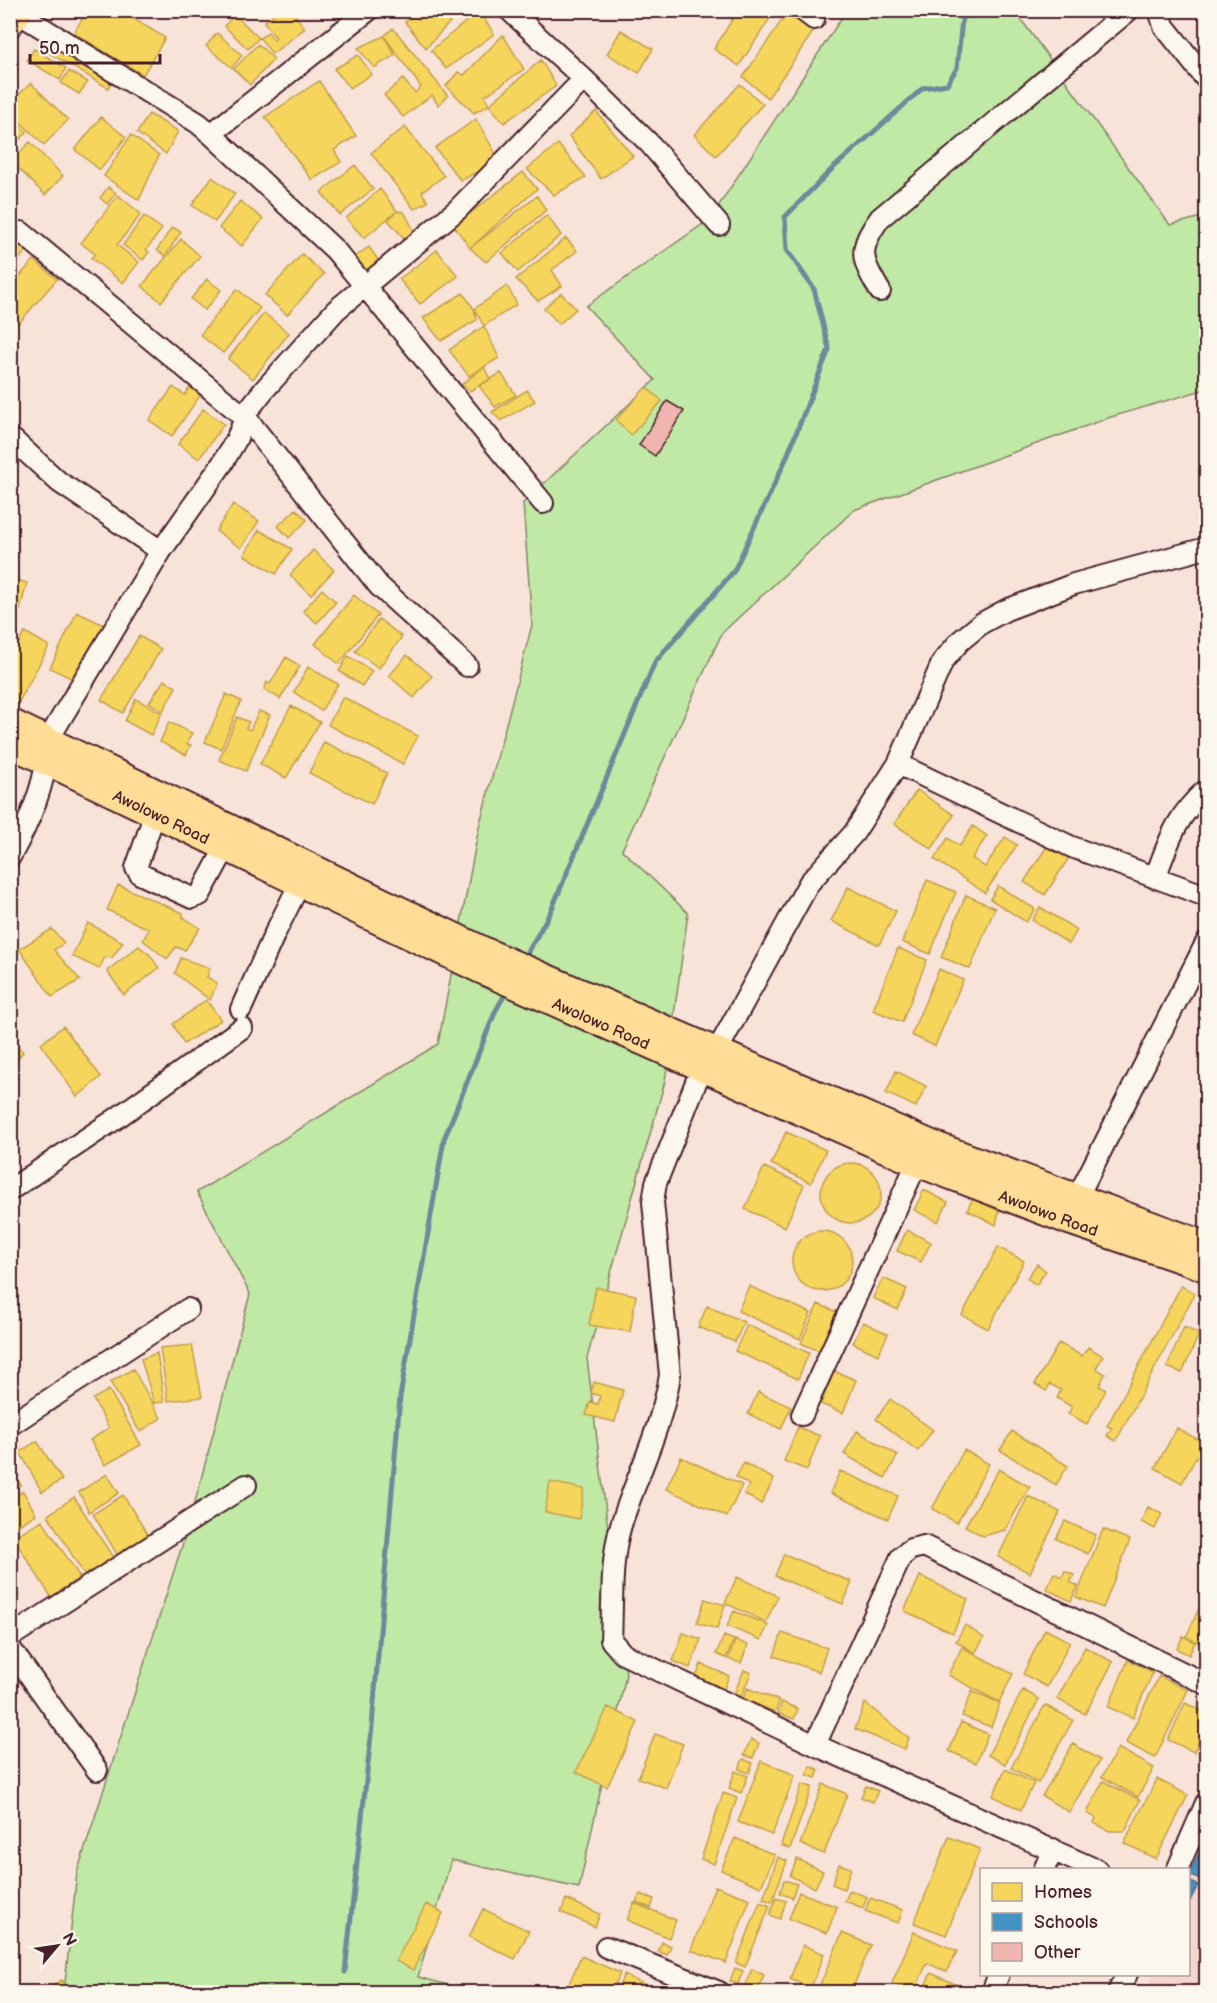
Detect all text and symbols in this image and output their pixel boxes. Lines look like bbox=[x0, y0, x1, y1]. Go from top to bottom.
scale bar bbox=[30, 27, 160, 65]
text: 50 m bbox=[39, 38, 80, 59]
street label: Awolowo Road bbox=[110, 787, 212, 849]
street label: Awolowo Road bbox=[549, 995, 652, 1054]
street label: Awolowo Road bbox=[996, 1187, 1100, 1241]
legend bbox=[980, 1868, 1190, 1976]
text: Homes bbox=[1034, 1882, 1092, 1903]
text: Schools bbox=[1034, 1912, 1098, 1933]
north arrow bbox=[27, 1916, 87, 1976]
text: N bbox=[58, 1930, 80, 1949]
text: Other bbox=[1034, 1942, 1081, 1963]

